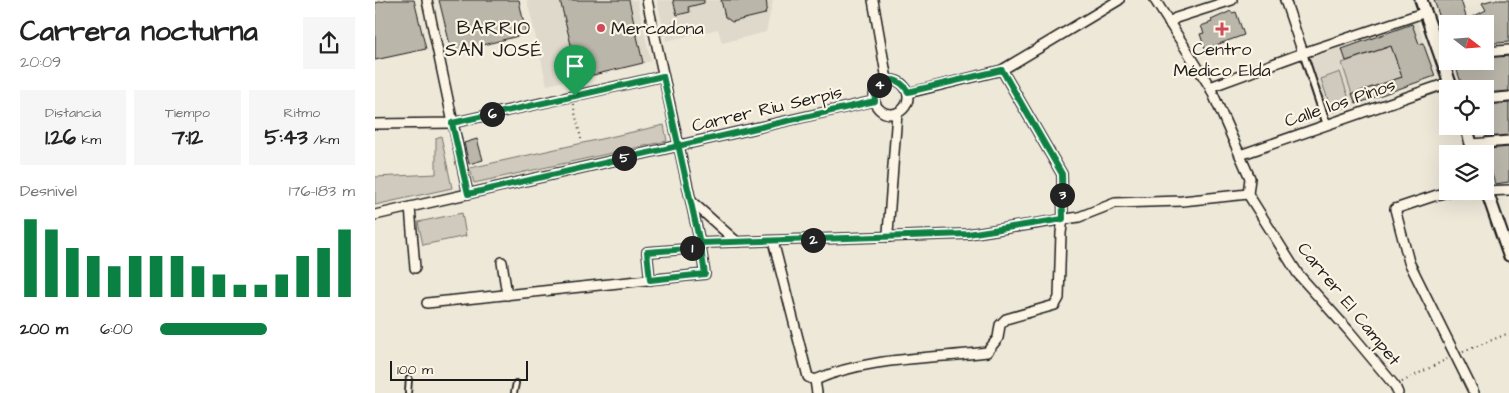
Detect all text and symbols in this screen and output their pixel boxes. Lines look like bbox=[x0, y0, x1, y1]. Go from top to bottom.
text: Carrera nocturna bbox=[20, 12, 258, 51]
district label: BARRIO SAN JOSÉ bbox=[445, 15, 543, 64]
north arrow bbox=[1439, 15, 1494, 70]
map controls bbox=[1439, 15, 1494, 200]
place label: Mercadona bbox=[611, 16, 704, 41]
button: share bbox=[303, 17, 355, 69]
marker: Mercadona bbox=[595, 22, 607, 34]
marker: Centro Médico Elda bbox=[1215, 22, 1229, 36]
place label: Centro Médico Elda bbox=[1173, 37, 1271, 83]
pin bbox=[554, 45, 596, 96]
text: 20:09 bbox=[20, 51, 61, 73]
icon: arrive bbox=[561, 52, 589, 80]
pin: 4 bbox=[867, 72, 891, 98]
street label: Calle los Pinos bbox=[1281, 72, 1399, 134]
text: 4 bbox=[875, 75, 884, 95]
street label: Carrer Riu Serpis bbox=[689, 80, 845, 138]
button: locate bbox=[1439, 80, 1494, 135]
pin: 6 bbox=[479, 102, 505, 126]
text: Distancia bbox=[45, 103, 101, 123]
text: Tiempo bbox=[165, 103, 210, 123]
text: Ritmo bbox=[284, 103, 320, 123]
text: 6 bbox=[488, 104, 497, 124]
text: 1.26 bbox=[45, 123, 76, 152]
text: 7:12 bbox=[172, 123, 203, 152]
text: 5:43 bbox=[264, 123, 308, 152]
text: km bbox=[76, 130, 101, 150]
text: /km bbox=[308, 130, 339, 150]
button: layers bbox=[1439, 145, 1494, 200]
pin: 5 bbox=[611, 146, 637, 170]
text: 5 bbox=[620, 148, 629, 168]
text: Desnivel bbox=[20, 180, 77, 202]
text: 176–183 m bbox=[289, 180, 355, 202]
pin: 3 bbox=[1049, 182, 1075, 208]
text: 3 bbox=[1059, 185, 1066, 205]
pin: 2 bbox=[801, 228, 825, 252]
text: 2 bbox=[809, 230, 818, 250]
pin: 1 bbox=[679, 236, 705, 260]
street label: Carrer El Campet bbox=[1291, 237, 1407, 372]
text: 1 bbox=[692, 238, 693, 258]
text: 200 m bbox=[20, 318, 68, 340]
text: 6:00 bbox=[100, 318, 133, 340]
scale bar bbox=[390, 358, 527, 381]
text: 100 m bbox=[397, 360, 433, 380]

